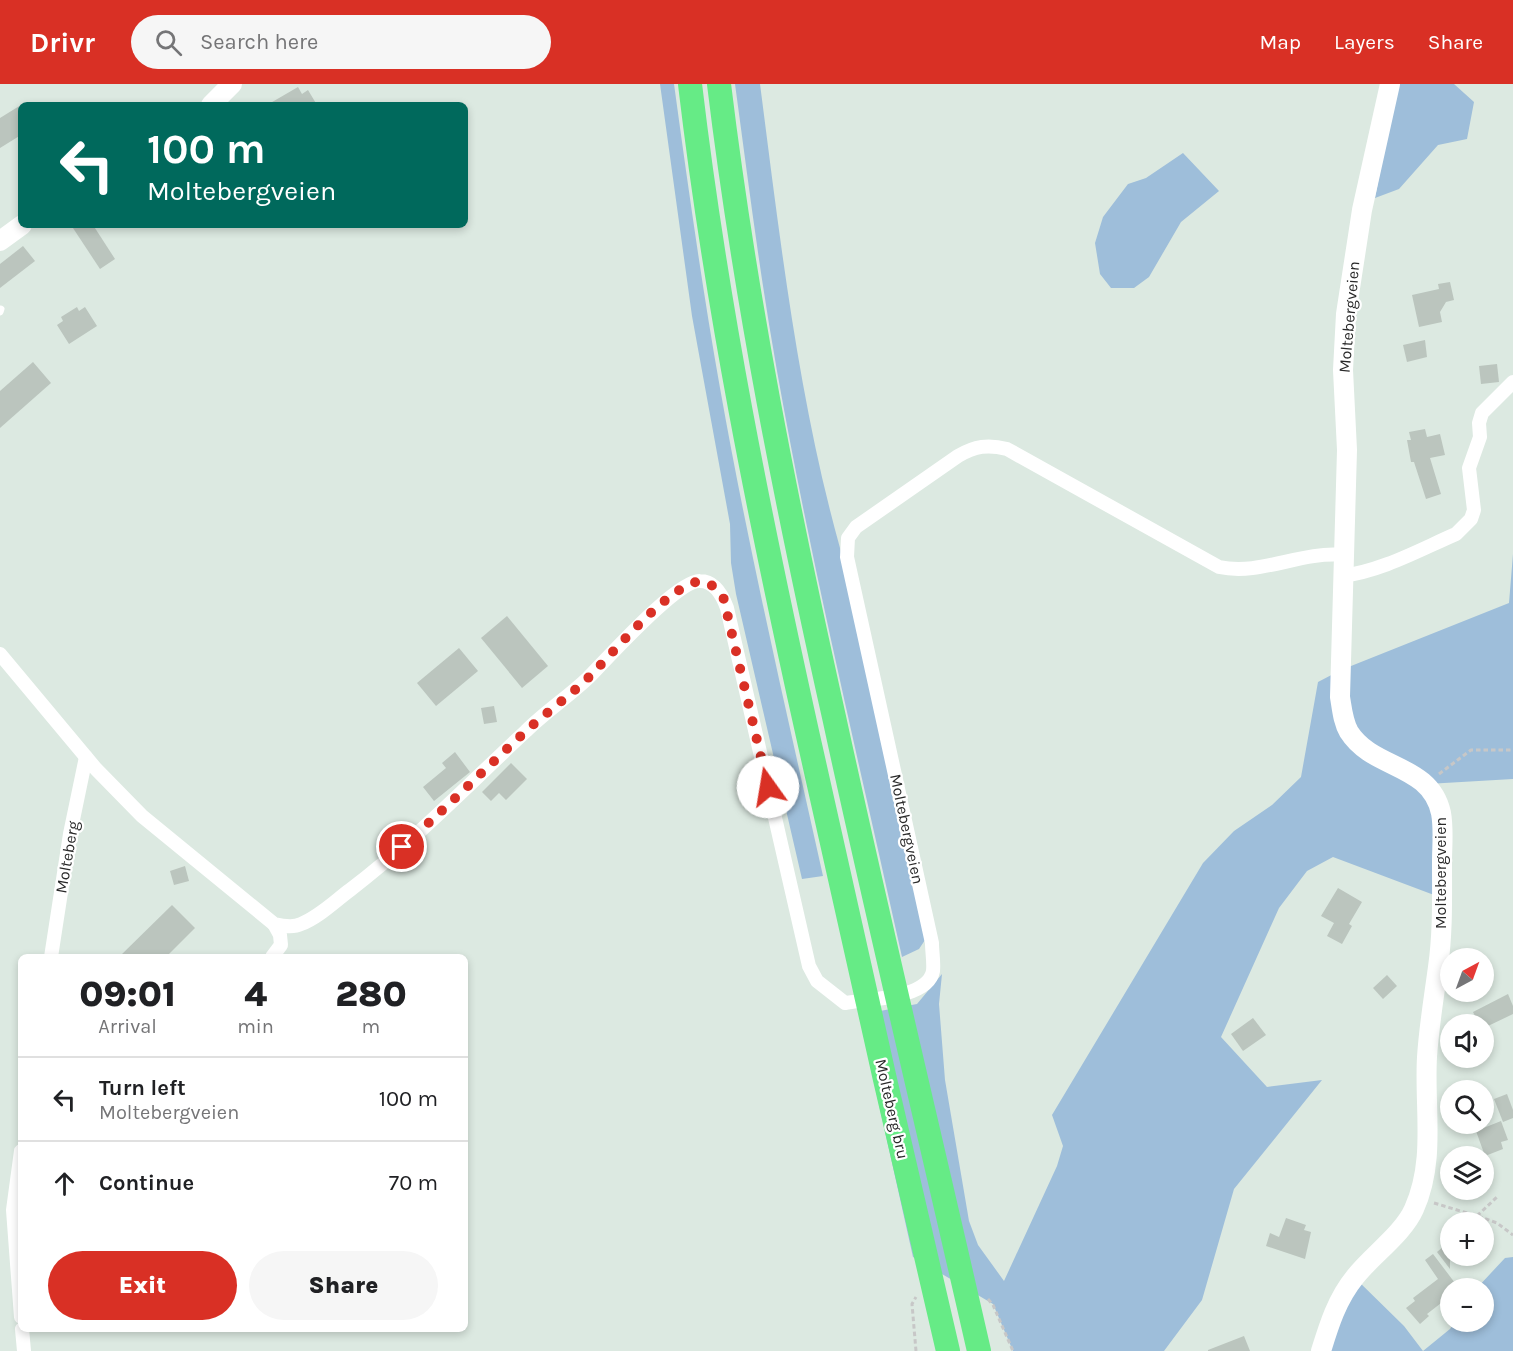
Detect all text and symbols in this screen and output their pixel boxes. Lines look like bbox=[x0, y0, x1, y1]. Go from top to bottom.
search box bbox=[131, 15, 551, 69]
text: Drivr bbox=[30, 26, 95, 59]
icon: search bbox=[152, 26, 185, 59]
text: Search here bbox=[200, 29, 318, 55]
text: Map bbox=[1259, 30, 1301, 54]
text: Layers bbox=[1334, 30, 1395, 54]
text: Share bbox=[1428, 30, 1483, 54]
text: 100 m bbox=[147, 124, 266, 174]
icon: left bbox=[48, 126, 126, 204]
text: Moltebergveien bbox=[147, 175, 336, 207]
street label: Moltebergveien bbox=[1335, 260, 1363, 374]
position arrow bbox=[736, 755, 800, 819]
street label: Moltebergveien bbox=[886, 772, 928, 886]
street label: Moltebergveien bbox=[1431, 817, 1450, 929]
street label: Molteberg bbox=[51, 819, 83, 895]
pin bbox=[376, 821, 427, 872]
icon: arrive bbox=[385, 830, 418, 863]
north arrow bbox=[1440, 948, 1494, 1002]
map controls bbox=[1440, 948, 1494, 1332]
text: 09:01 bbox=[79, 973, 176, 1015]
text: 4 bbox=[244, 973, 267, 1015]
text: 280 bbox=[335, 973, 407, 1015]
button: sound bbox=[1440, 1014, 1494, 1068]
text: Arrival bbox=[98, 1015, 157, 1038]
text: min bbox=[237, 1015, 274, 1038]
text: m bbox=[362, 1015, 380, 1038]
street label: Molteberg bru bbox=[871, 1057, 913, 1161]
text: Turn left bbox=[99, 1075, 186, 1101]
button: search bbox=[1440, 1080, 1494, 1134]
icon: left bbox=[48, 1083, 81, 1116]
text: 100 m bbox=[379, 1086, 438, 1112]
text: Moltebergveien bbox=[99, 1101, 239, 1124]
button: layers bbox=[1440, 1146, 1494, 1200]
icon: ahead bbox=[48, 1167, 81, 1200]
text: Continue bbox=[99, 1170, 194, 1196]
text: 70 m bbox=[389, 1170, 438, 1196]
button: + bbox=[1440, 1212, 1494, 1266]
button: Exit bbox=[48, 1251, 237, 1320]
button: Share bbox=[249, 1251, 438, 1320]
button: − bbox=[1440, 1278, 1494, 1332]

